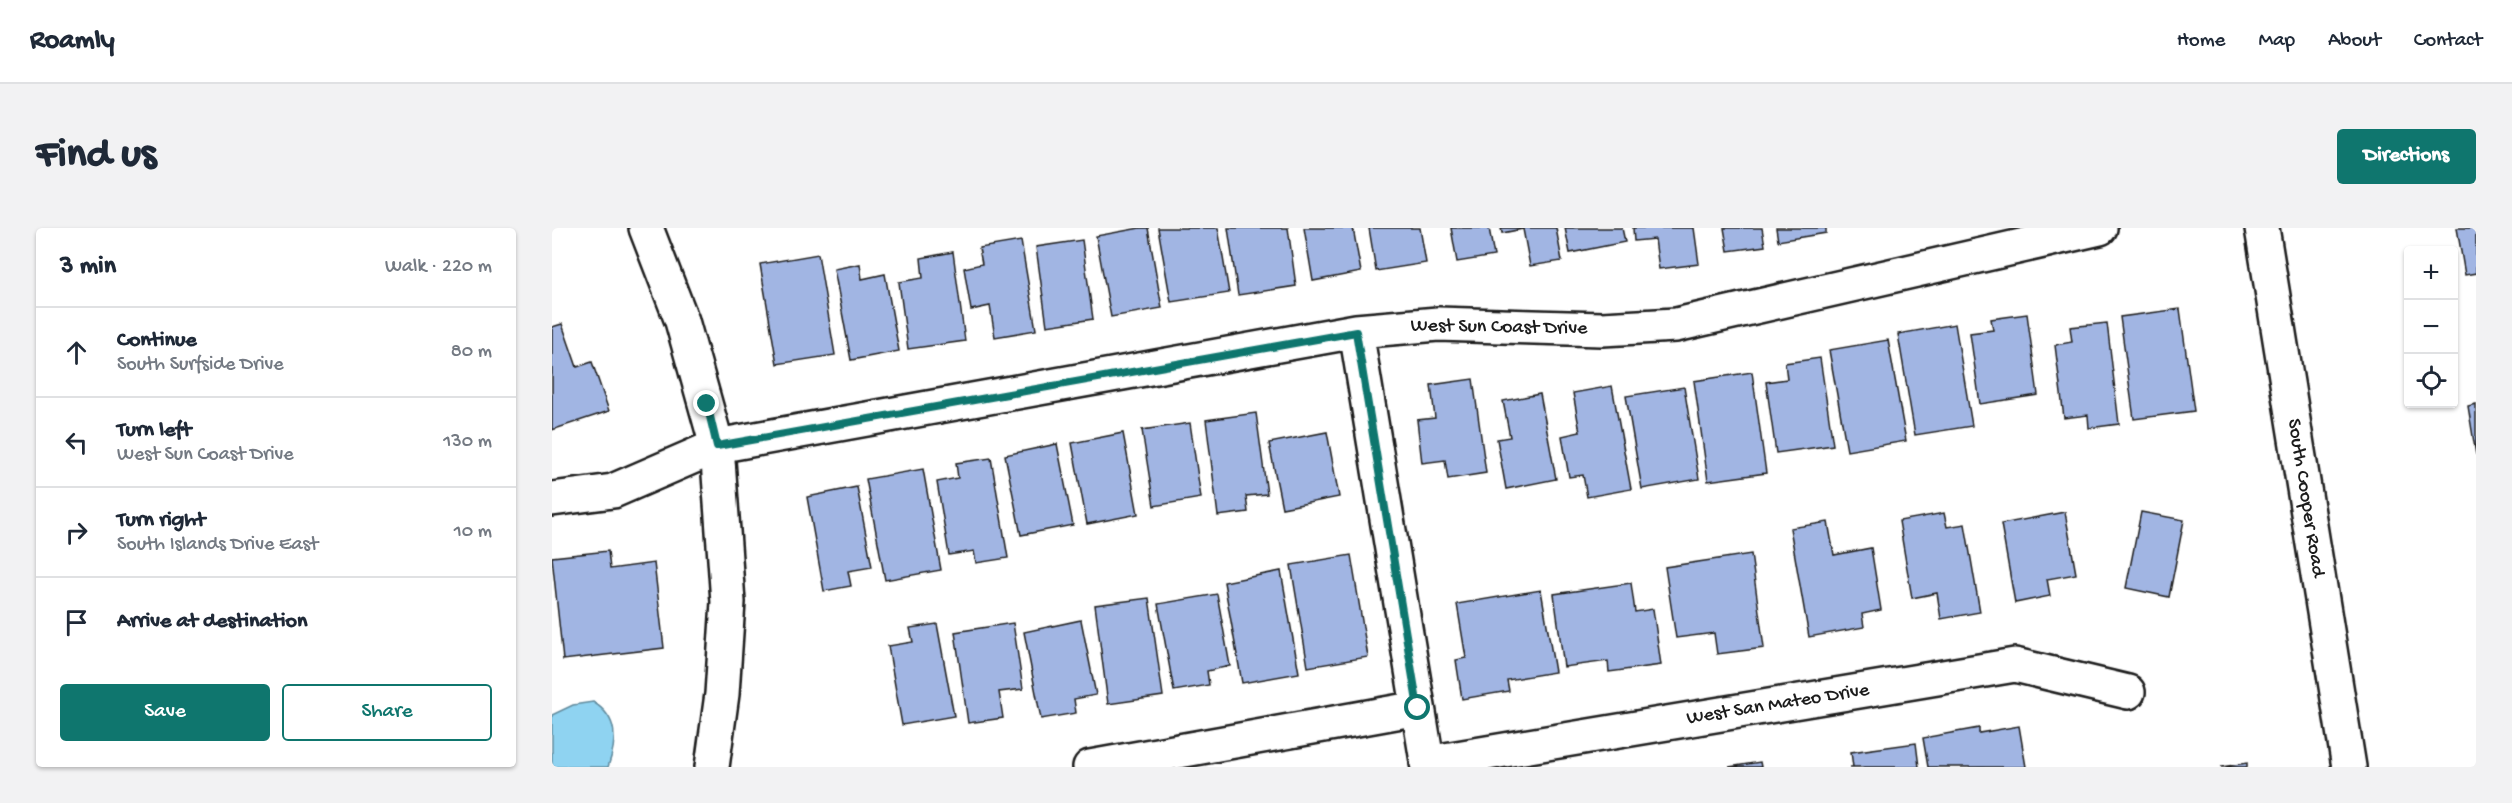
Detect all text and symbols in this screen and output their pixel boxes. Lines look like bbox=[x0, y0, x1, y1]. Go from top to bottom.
text: Roamly bbox=[30, 25, 115, 58]
text: Home bbox=[2177, 29, 2225, 54]
text: Map bbox=[2258, 29, 2295, 54]
text: About bbox=[2328, 29, 2381, 54]
text: Contact bbox=[2414, 29, 2482, 54]
button: Directions bbox=[2337, 129, 2476, 184]
text: Find us bbox=[36, 132, 156, 181]
map controls bbox=[2404, 246, 2458, 408]
button: + bbox=[2404, 246, 2458, 300]
text: 3 min bbox=[60, 252, 116, 283]
text: Walk · 220 m bbox=[385, 256, 492, 279]
button: − bbox=[2404, 300, 2458, 354]
street label: West Sun Coast Drive bbox=[1410, 315, 1588, 341]
text: Continue bbox=[117, 328, 197, 354]
icon: ahead bbox=[60, 336, 93, 369]
text: 80 m bbox=[451, 341, 492, 364]
text: South Surfside Drive bbox=[117, 354, 284, 377]
button: locate bbox=[2404, 354, 2458, 408]
route end bbox=[693, 390, 719, 416]
street label: South Cooper Road bbox=[2281, 417, 2329, 581]
text: Turn left bbox=[117, 418, 191, 444]
icon: left bbox=[60, 426, 93, 459]
text: 130 m bbox=[443, 431, 492, 454]
text: West Sun Coast Drive bbox=[117, 444, 294, 467]
text: Turn right bbox=[117, 508, 205, 534]
icon: right bbox=[60, 516, 93, 549]
text: 10 m bbox=[454, 521, 492, 544]
text: South Islands Drive East bbox=[117, 534, 318, 557]
icon: arrive bbox=[60, 606, 93, 639]
text: Arrive at destination bbox=[117, 609, 307, 635]
street label: West San Mateo Drive bbox=[1685, 679, 1872, 731]
button: Save bbox=[60, 684, 270, 741]
button: Share bbox=[282, 684, 492, 741]
route start bbox=[1404, 694, 1430, 720]

